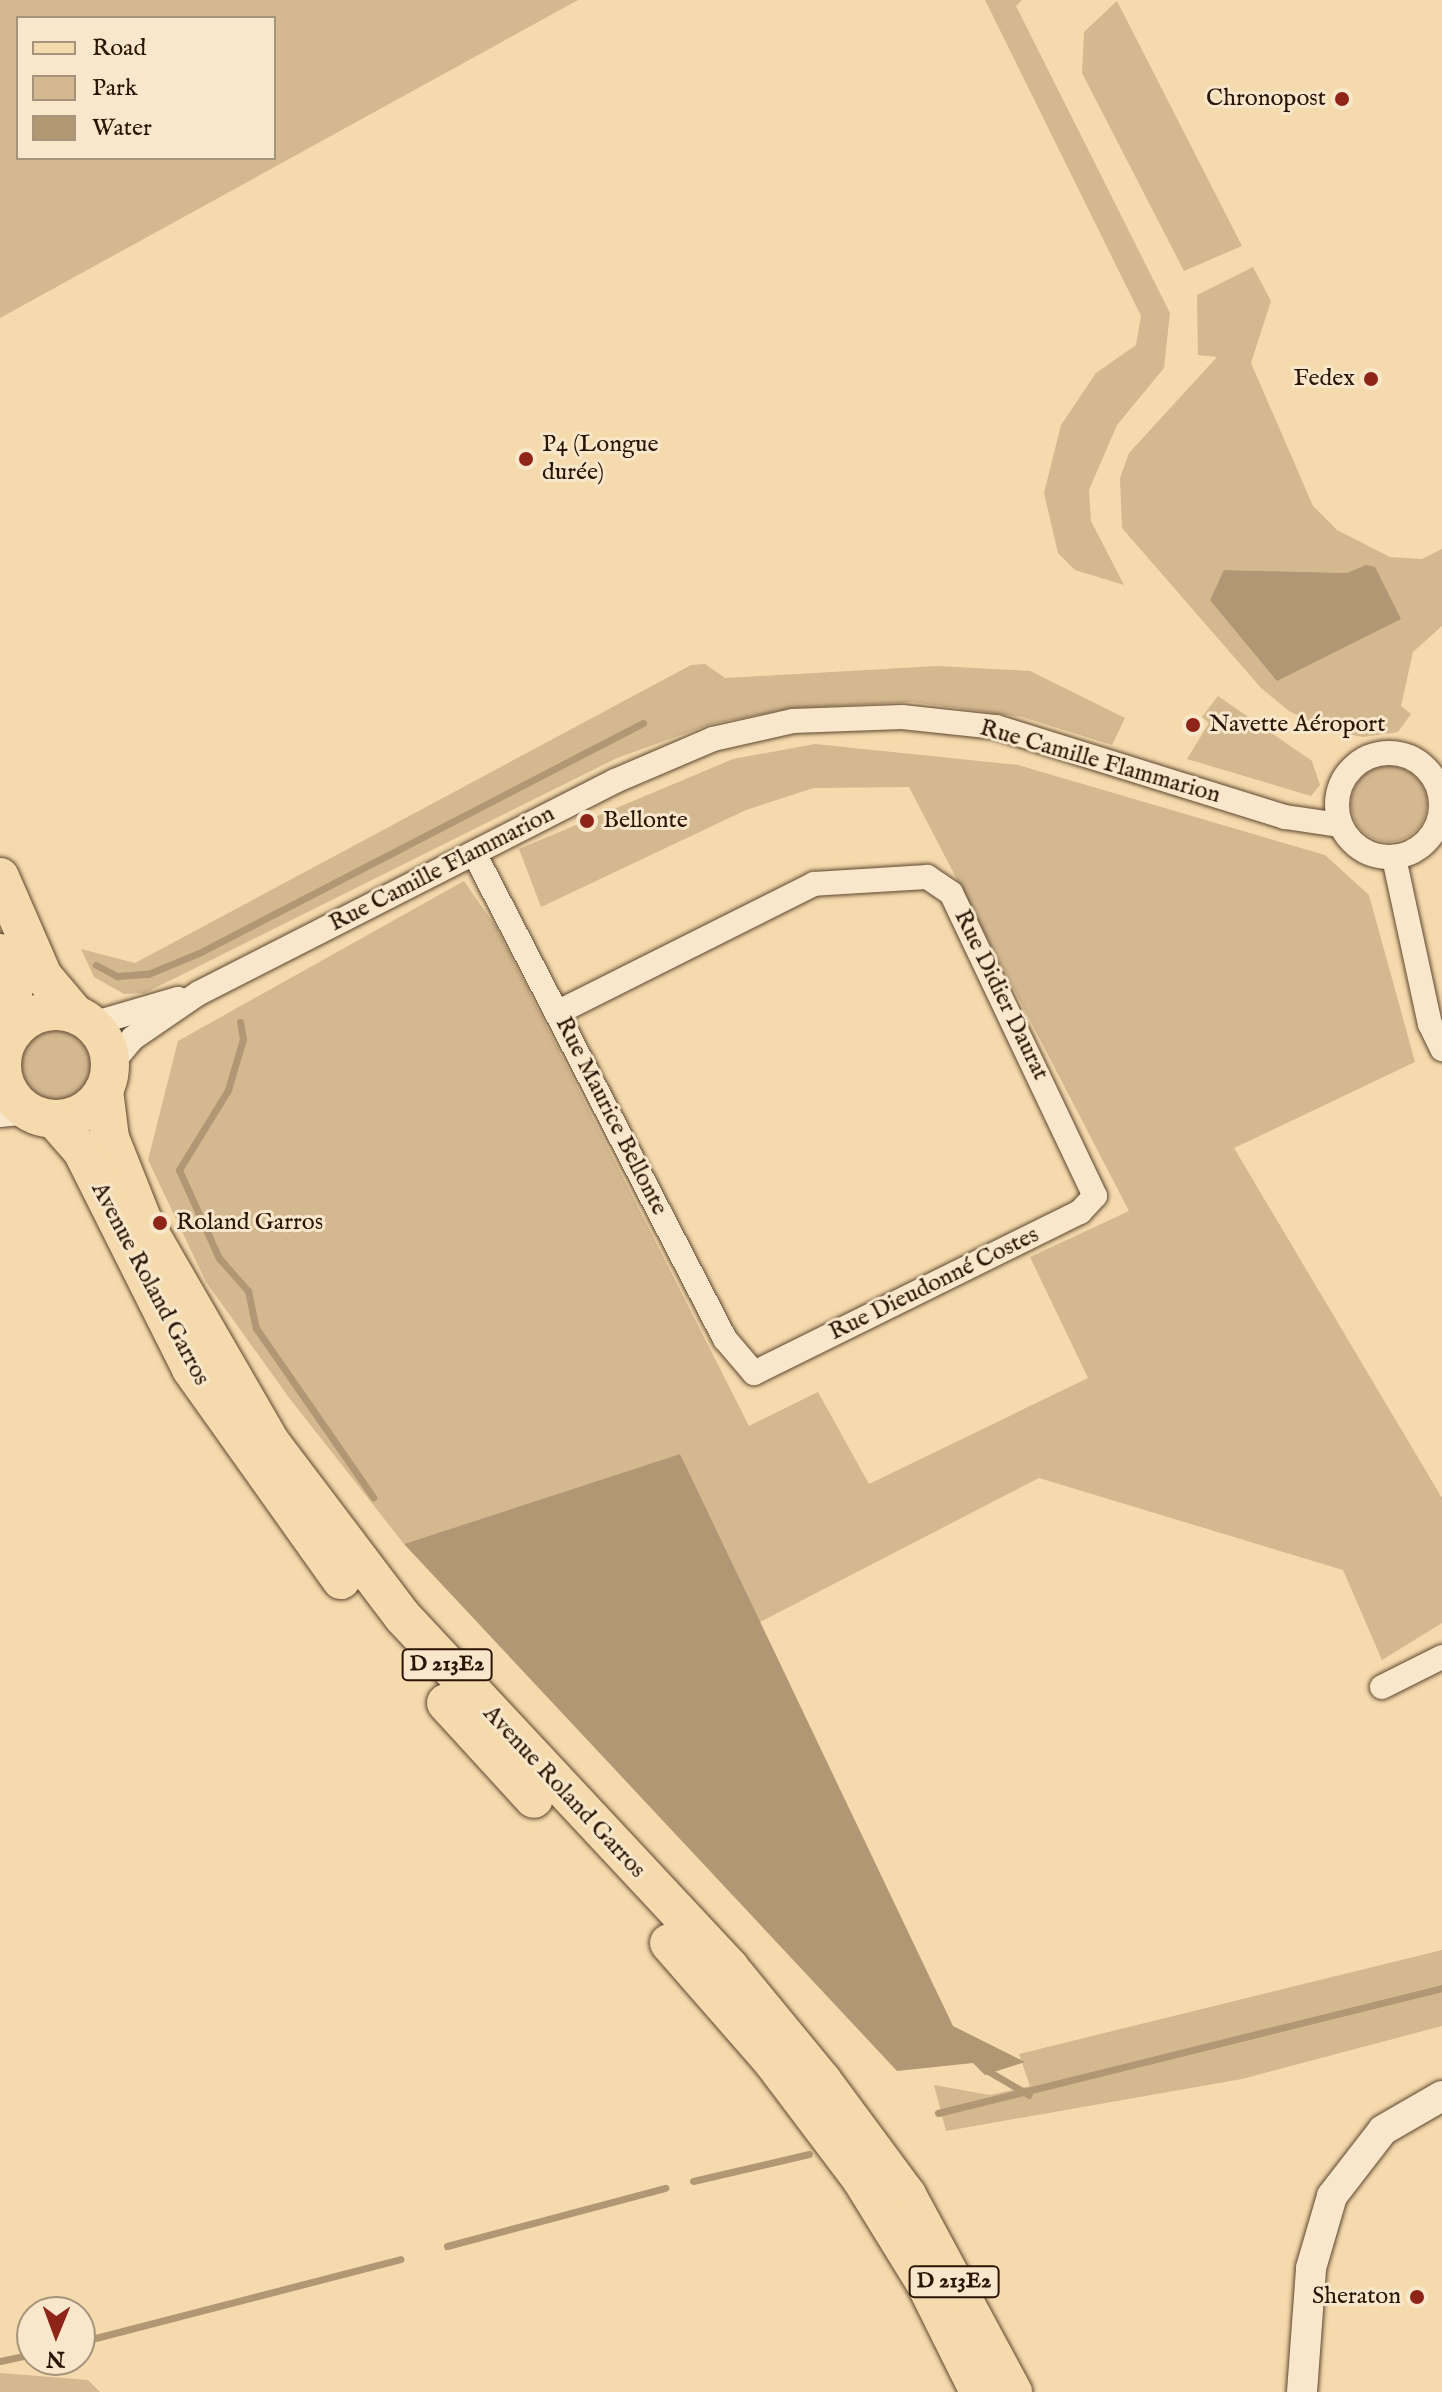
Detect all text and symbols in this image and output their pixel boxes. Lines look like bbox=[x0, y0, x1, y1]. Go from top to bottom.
legend bbox=[16, 16, 276, 160]
text: Road bbox=[92, 33, 146, 64]
text: Park bbox=[92, 73, 138, 104]
place label: Chronopost bbox=[1206, 85, 1326, 113]
marker: Chronopost bbox=[1333, 90, 1351, 108]
text: Water bbox=[92, 113, 152, 144]
place label: Fedex bbox=[1293, 365, 1355, 393]
marker: Fedex bbox=[1362, 370, 1380, 388]
place label: P4 (Longue durée) bbox=[542, 431, 658, 487]
marker: P4 (Longue durée) bbox=[517, 450, 535, 468]
place label: Navette Aéroport bbox=[1209, 711, 1385, 739]
street label: Rue Camille Flammarion bbox=[976, 714, 1224, 810]
marker: Navette Aéroport bbox=[1184, 716, 1202, 734]
street label: Rue Camille Flammarion bbox=[325, 800, 559, 938]
place label: Bellonte bbox=[603, 807, 688, 835]
marker: Bellonte bbox=[578, 812, 596, 830]
street label: Rue Didier Daurat bbox=[947, 905, 1055, 1085]
street label: Rue Maurice Bellonte bbox=[549, 1012, 673, 1220]
street label: Avenue Roland Garros bbox=[84, 1178, 216, 1390]
place label: Roland Garros bbox=[176, 1209, 323, 1237]
marker: Roland Garros bbox=[151, 1214, 169, 1232]
street label: Rue Dieudonné Costes bbox=[825, 1221, 1043, 1347]
road number: D 213E2 bbox=[401, 1647, 493, 1683]
street label: Avenue Roland Garros bbox=[476, 1700, 652, 1884]
road number: D 213E2 bbox=[908, 2264, 1000, 2300]
place label: Sheraton bbox=[1312, 2283, 1401, 2311]
marker: Sheraton bbox=[1408, 2288, 1426, 2306]
north arrow bbox=[16, 2296, 96, 2376]
text: N bbox=[46, 2344, 65, 2372]

